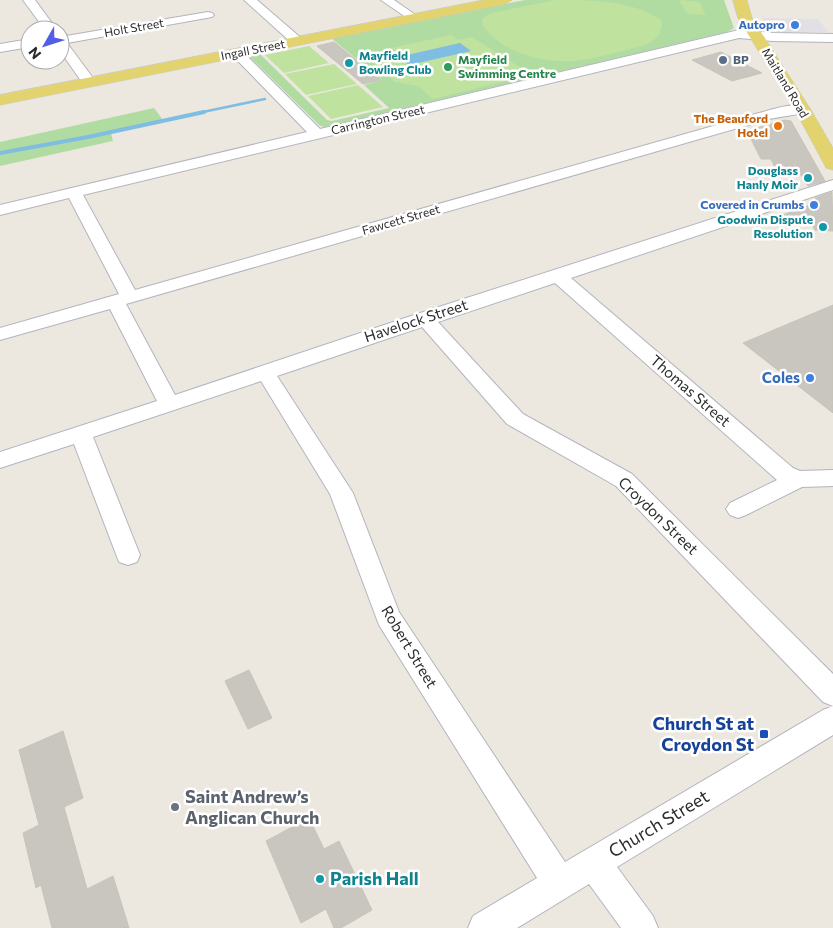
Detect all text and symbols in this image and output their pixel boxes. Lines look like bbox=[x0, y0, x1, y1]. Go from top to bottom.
street label: Holt Street bbox=[103, 15, 165, 39]
place label: Autopro bbox=[738, 17, 785, 31]
marker: Autopro bbox=[789, 19, 801, 31]
north arrow bbox=[20, 20, 70, 70]
street label: Ingall Street bbox=[219, 36, 286, 62]
text: N bbox=[25, 44, 44, 63]
street label: Maitland Road bbox=[759, 45, 812, 120]
place label: Mayfield Bowling Club bbox=[359, 48, 432, 76]
place label: Mayfield Swimming Centre bbox=[458, 52, 556, 80]
place label: BP bbox=[733, 52, 749, 66]
marker: BP bbox=[717, 54, 729, 66]
marker: Mayfield Bowling Club bbox=[343, 57, 355, 69]
marker: Mayfield Swimming Centre bbox=[442, 61, 454, 73]
street label: Carrington Street bbox=[330, 101, 426, 137]
place label: The Beauford Hotel bbox=[694, 111, 768, 139]
marker: The Beauford Hotel bbox=[772, 120, 784, 132]
place label: Douglass Hanly Moir bbox=[737, 163, 798, 191]
marker: Douglass Hanly Moir bbox=[802, 172, 814, 184]
place label: Covered in Crumbs bbox=[700, 197, 804, 211]
marker: Covered in Crumbs bbox=[808, 199, 820, 211]
street label: Fawcett Street bbox=[360, 201, 441, 237]
place label: Goodwin Dispute Resolution bbox=[717, 212, 813, 240]
marker: Goodwin Dispute Resolution bbox=[817, 221, 829, 233]
street label: Havelock Street bbox=[362, 295, 470, 345]
street label: Thomas Street bbox=[647, 351, 734, 430]
place label: Coles bbox=[762, 368, 800, 386]
marker: Coles bbox=[804, 372, 816, 384]
street label: Croydon Street bbox=[615, 473, 702, 558]
street label: Robert Street bbox=[378, 602, 441, 691]
place label: Church St at Croydon St bbox=[653, 712, 754, 755]
marker: Church St at Croydon St bbox=[758, 728, 770, 740]
place label: Saint Andrew’s Anglican Church bbox=[185, 785, 320, 828]
street label: Church Street bbox=[604, 785, 713, 862]
marker: Saint Andrew’s Anglican Church bbox=[169, 801, 181, 813]
place label: Parish Hall bbox=[330, 867, 419, 889]
marker: Parish Hall bbox=[314, 873, 326, 885]

